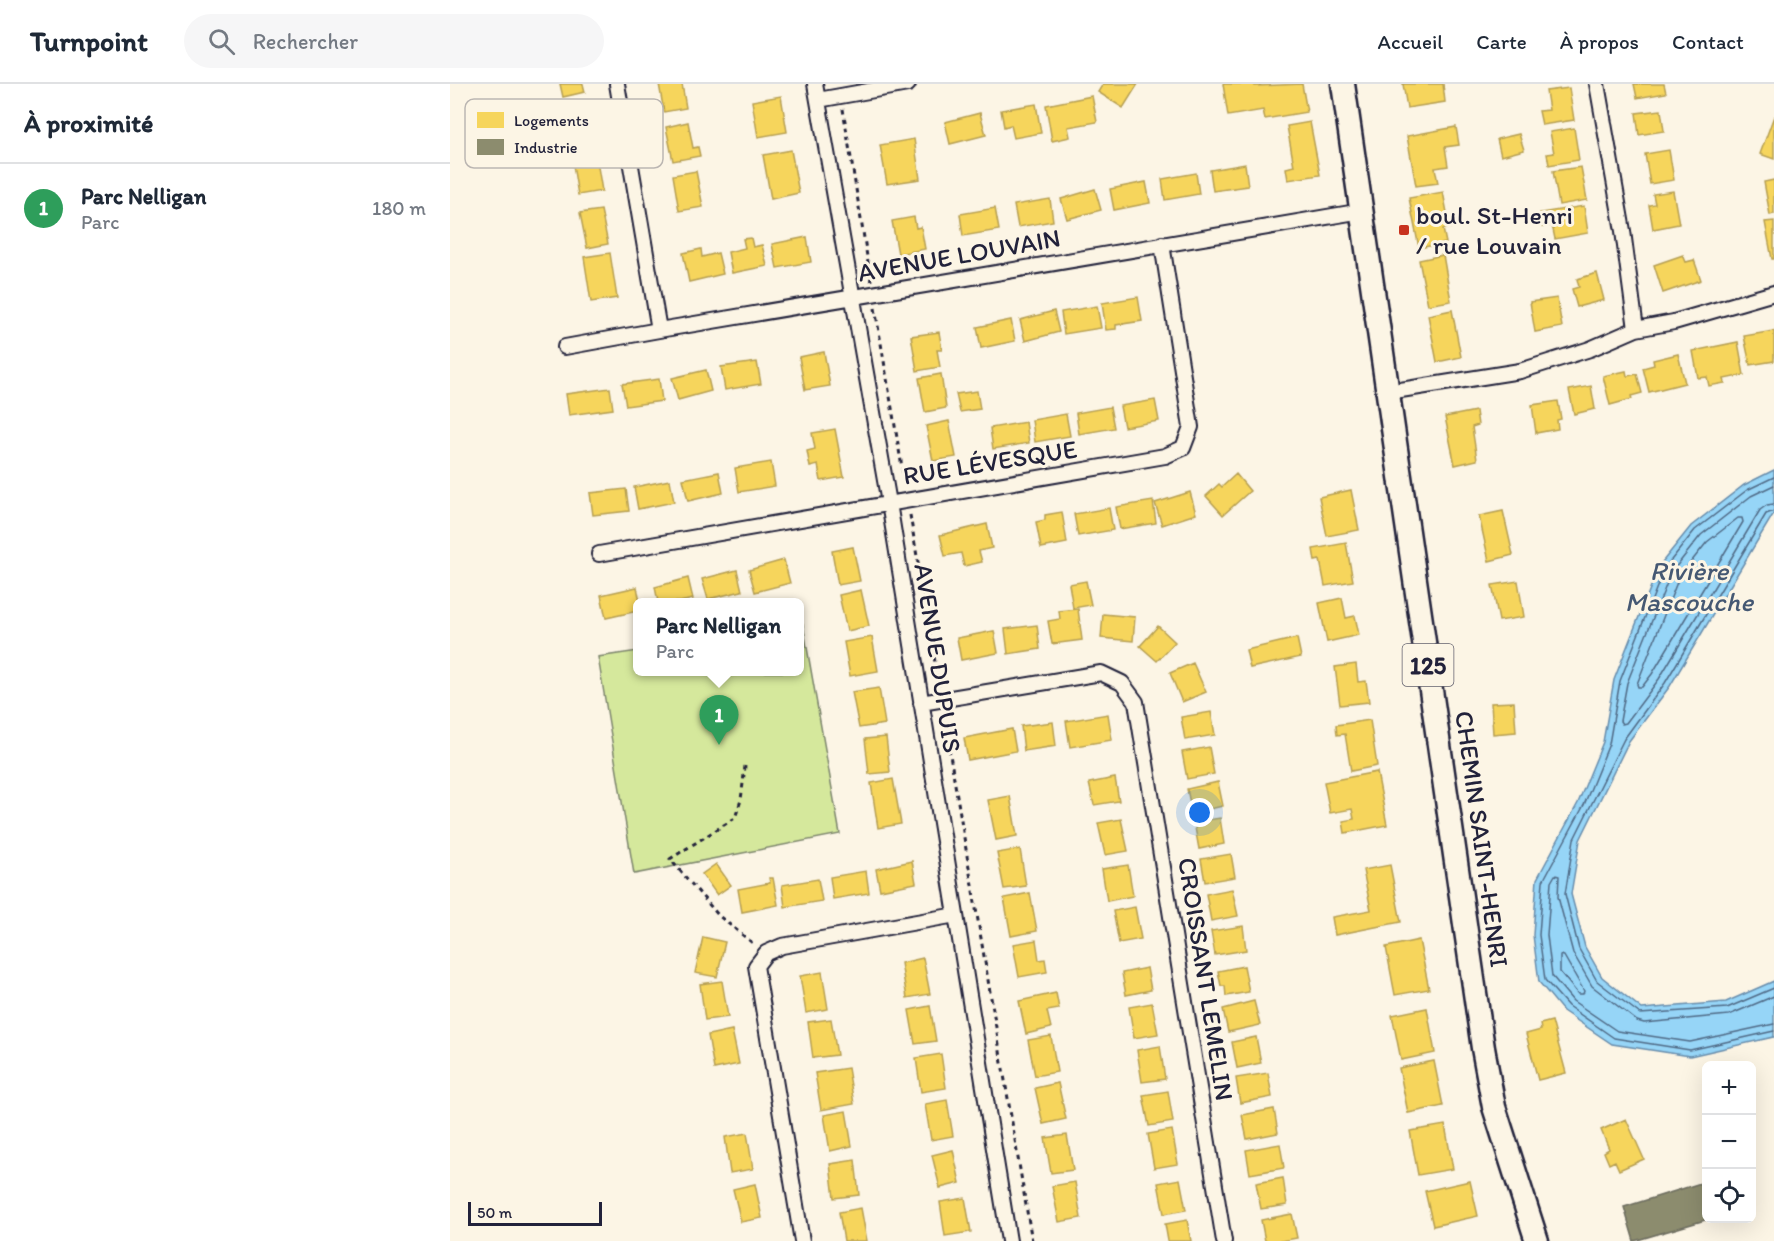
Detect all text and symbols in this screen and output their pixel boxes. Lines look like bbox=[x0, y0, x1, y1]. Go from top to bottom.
search box bbox=[184, 14, 604, 68]
text: Turnpoint bbox=[30, 24, 148, 58]
icon: search bbox=[205, 25, 238, 58]
text: Rechercher bbox=[253, 28, 358, 55]
text: Accueil bbox=[1378, 29, 1443, 54]
text: Carte bbox=[1476, 29, 1527, 54]
text: À propos bbox=[1560, 29, 1639, 54]
text: Contact bbox=[1672, 29, 1744, 54]
legend bbox=[465, 99, 663, 168]
text: À proximité bbox=[24, 107, 153, 139]
text: Logements bbox=[514, 111, 589, 130]
text: Industrie bbox=[514, 138, 578, 157]
text: Parc Nelligan bbox=[81, 183, 206, 210]
text: 1 bbox=[39, 196, 48, 220]
text: 180 m bbox=[372, 196, 426, 220]
place label: boul. St-Henri / rue Louvain bbox=[1416, 199, 1573, 261]
text: Parc bbox=[81, 210, 119, 234]
street label: AVENUE LOUVAIN bbox=[855, 221, 1063, 289]
marker: boul. St-Henri / rue Louvain bbox=[1397, 223, 1411, 237]
street label: RUE LÉVESQUE bbox=[901, 432, 1079, 492]
water label: Rivière Mascouche bbox=[1625, 554, 1754, 618]
street label: AVENUE DUPUIS bbox=[907, 561, 969, 755]
popup bbox=[633, 598, 804, 676]
text: Parc Nelligan bbox=[656, 612, 781, 639]
text: Parc bbox=[656, 639, 694, 663]
road number: 125 bbox=[1402, 644, 1454, 686]
pin: 1 bbox=[700, 696, 738, 745]
street label: CHEMIN SAINT-HENRI bbox=[1448, 709, 1516, 969]
your location bbox=[1185, 798, 1214, 827]
street label: CROISSANT LEMELIN bbox=[1171, 855, 1241, 1103]
map controls bbox=[1702, 1061, 1756, 1223]
button: + bbox=[1702, 1061, 1756, 1115]
button: − bbox=[1702, 1115, 1756, 1169]
button: locate bbox=[1702, 1169, 1756, 1223]
scale bar bbox=[468, 1199, 602, 1226]
text: 50 m bbox=[477, 1203, 512, 1222]

